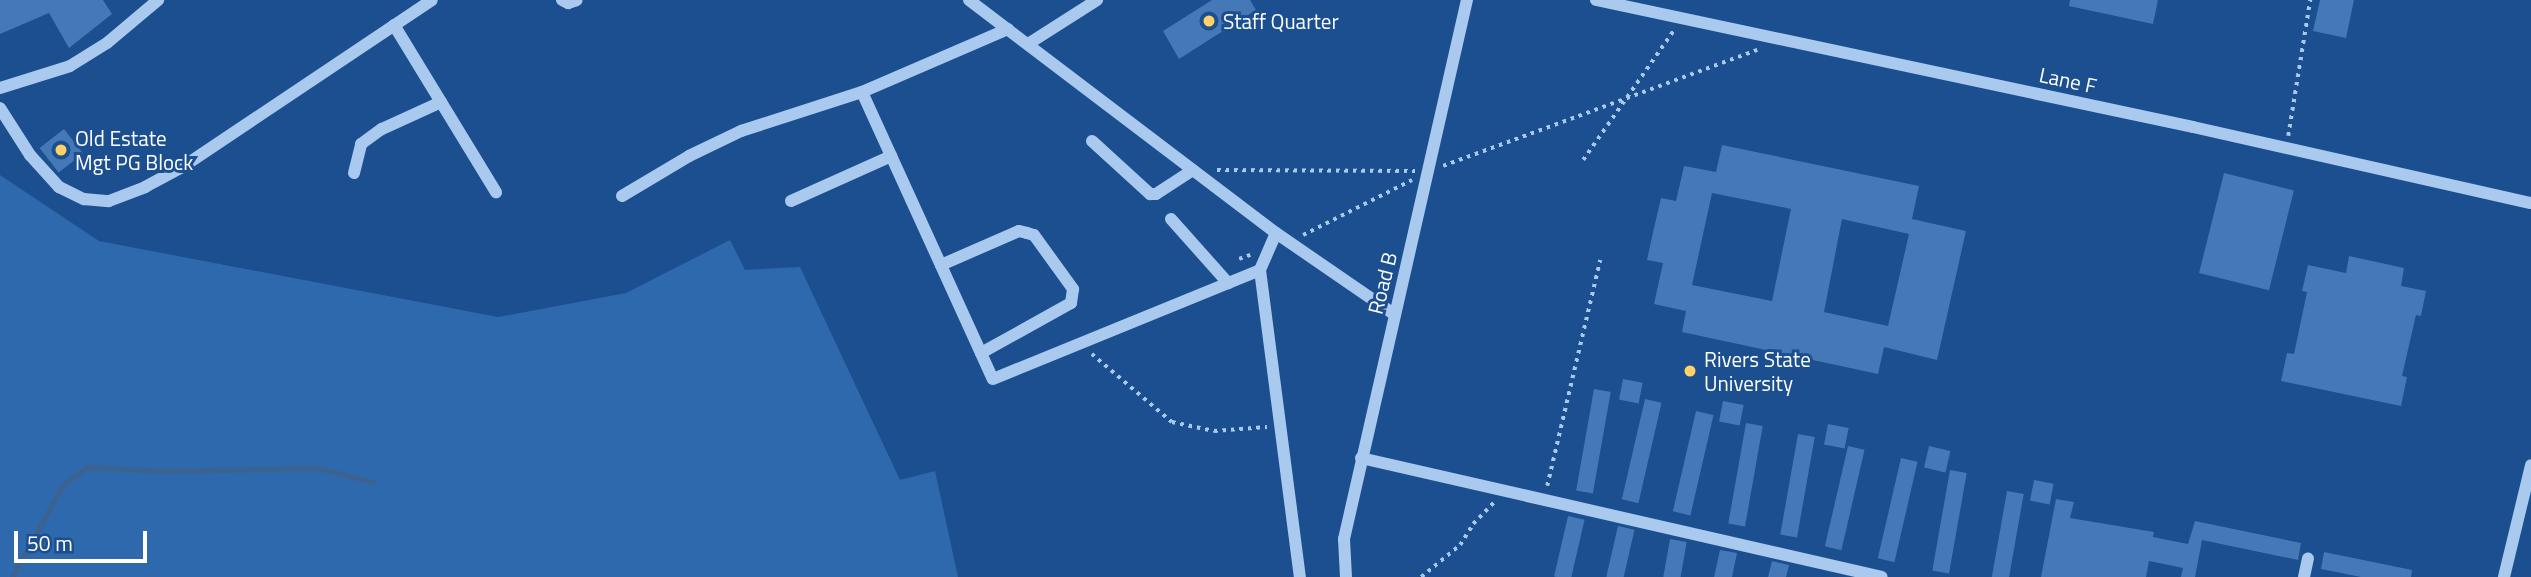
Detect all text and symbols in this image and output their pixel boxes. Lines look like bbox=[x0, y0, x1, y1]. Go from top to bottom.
place label: Staff Quarter bbox=[1223, 8, 1339, 34]
marker: Staff Quarter bbox=[1201, 13, 1217, 29]
street label: Lane F bbox=[2037, 62, 2099, 98]
place label: Old Estate Mgt PG Block bbox=[75, 125, 193, 175]
marker: Old Estate Mgt PG Block bbox=[53, 142, 69, 158]
street label: Road B bbox=[1362, 249, 1402, 317]
place label: Rivers State University bbox=[1704, 346, 1811, 396]
marker: Rivers State University bbox=[1682, 363, 1698, 379]
scale bar bbox=[18, 518, 150, 562]
text: 50 m bbox=[27, 527, 73, 559]

